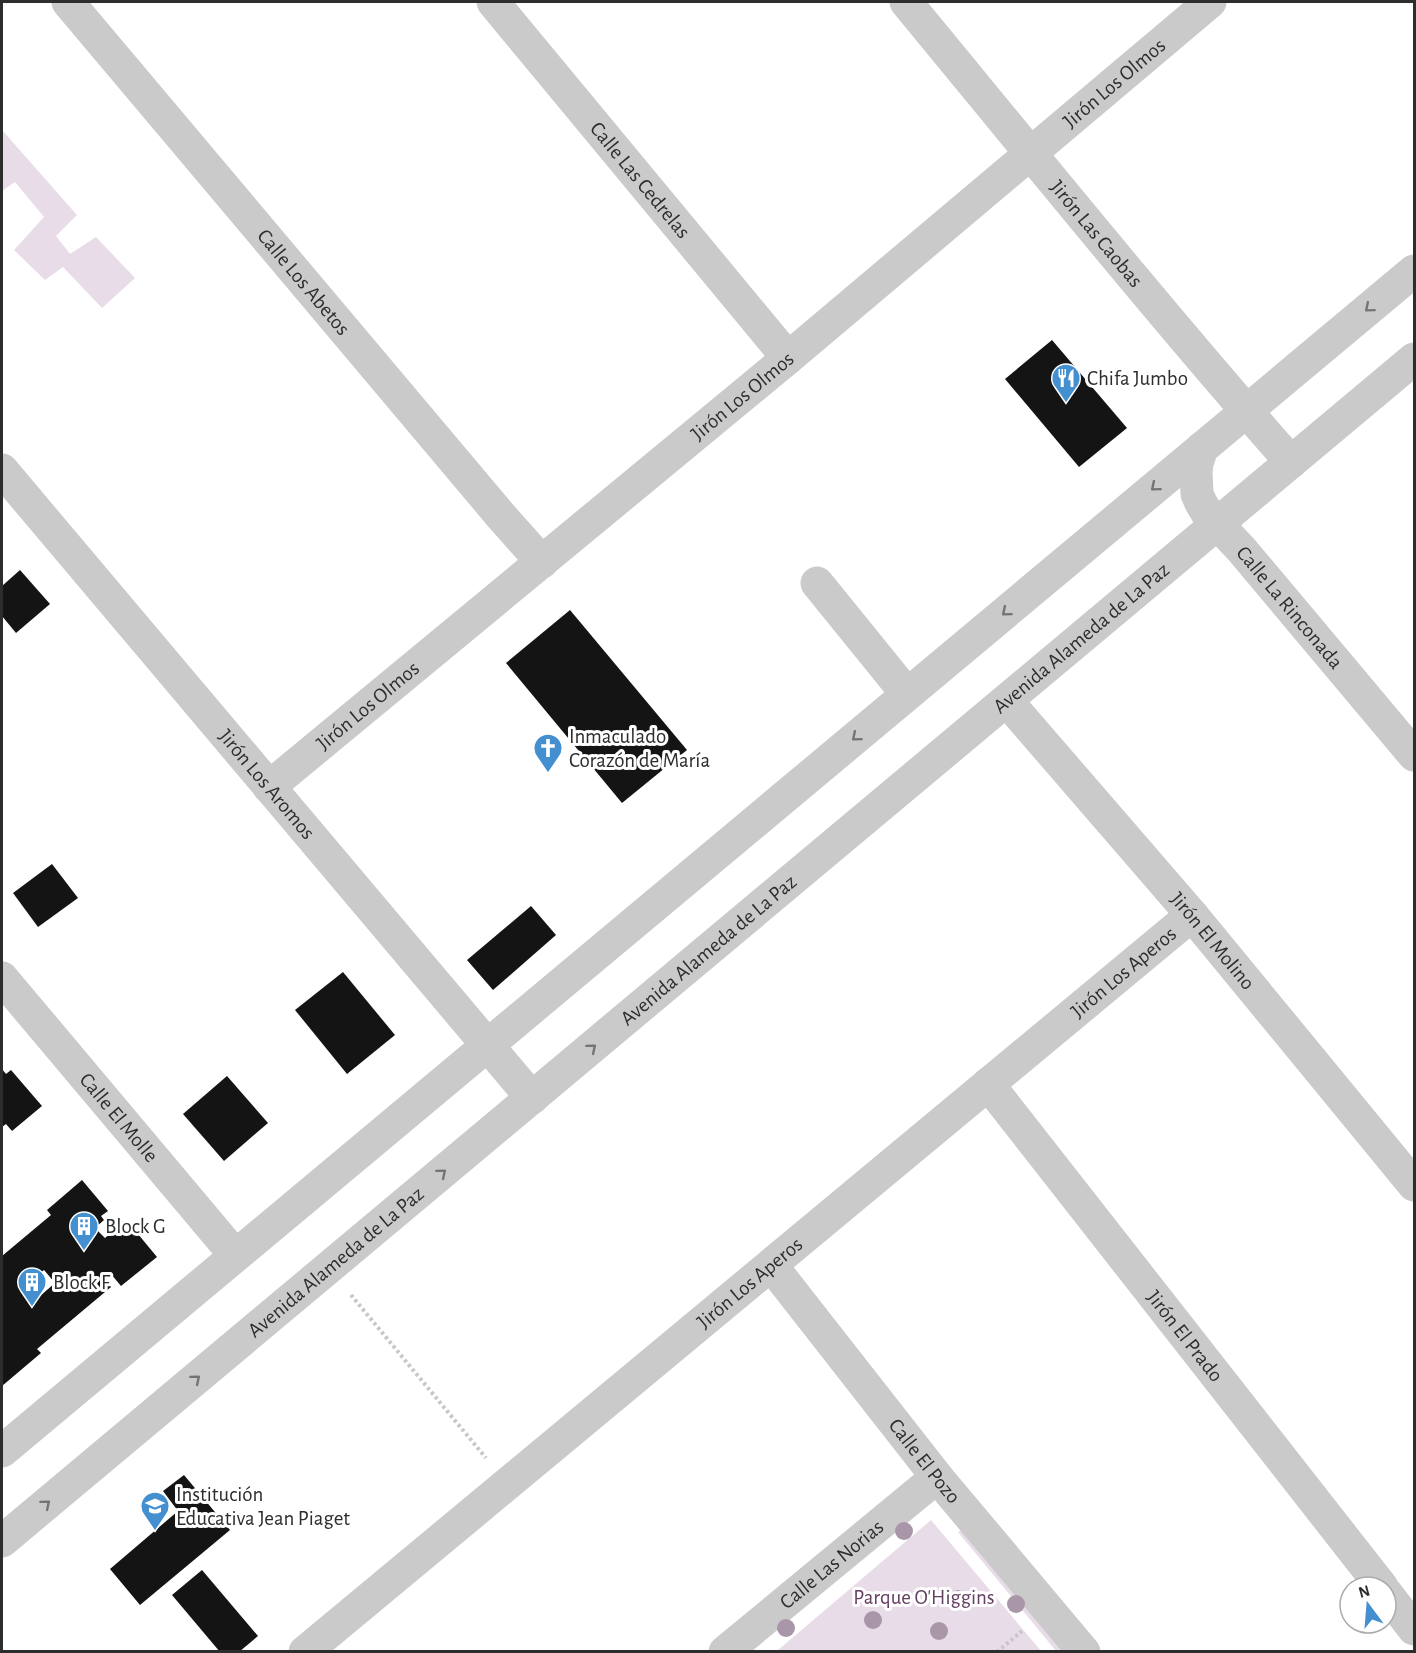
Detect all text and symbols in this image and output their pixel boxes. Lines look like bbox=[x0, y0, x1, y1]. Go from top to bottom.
street label: Jirón Los Olmos bbox=[1059, 34, 1169, 132]
street label: Calle Las Cedrelas bbox=[586, 118, 694, 242]
street label: Jirón Las Caobas bbox=[1047, 176, 1147, 291]
street label: Calle Los Abetos bbox=[253, 225, 354, 339]
one-way arrow bbox=[1365, 301, 1376, 312]
street label: Jirón Los Olmos bbox=[687, 348, 798, 444]
restaurant icon: Chifa Jumbo bbox=[1050, 362, 1082, 404]
place label: Chifa Jumbo bbox=[1087, 368, 1188, 389]
one-way arrow bbox=[1151, 480, 1162, 491]
street label: Calle La Rinconada bbox=[1233, 542, 1347, 673]
street label: Avenida Alameda de La Paz bbox=[989, 559, 1173, 717]
one-way arrow bbox=[1002, 605, 1013, 616]
street label: Jirón Los Olmos bbox=[312, 657, 423, 754]
street label: Jirón Los Aromos bbox=[215, 725, 319, 843]
place label: Inmaculado Corazón de María bbox=[569, 726, 710, 771]
one-way arrow bbox=[852, 730, 863, 741]
church icon: Inmaculado Corazón de María bbox=[532, 732, 564, 774]
street label: Avenida Alameda de La Paz bbox=[616, 870, 800, 1029]
street label: Jirón El Molino bbox=[1167, 888, 1259, 993]
street label: Jirón Los Aperos bbox=[1067, 922, 1180, 1022]
one-way arrow bbox=[585, 1044, 596, 1055]
street label: Calle El Molle bbox=[76, 1069, 162, 1166]
one-way arrow bbox=[435, 1169, 446, 1180]
street label: Avenida Alameda de La Paz bbox=[244, 1182, 427, 1341]
building icon: Block G bbox=[68, 1210, 100, 1252]
place label: Block G bbox=[105, 1216, 166, 1237]
street label: Jirón Los Aperos bbox=[693, 1233, 806, 1332]
building icon: Block F bbox=[16, 1266, 48, 1308]
place label: Block F bbox=[53, 1272, 111, 1293]
street label: Jirón El Prado bbox=[1143, 1286, 1227, 1386]
one-way arrow bbox=[189, 1375, 200, 1386]
street label: Calle El Pozo bbox=[885, 1415, 965, 1507]
place label: Institución Educativa Jean Piaget bbox=[176, 1484, 350, 1529]
school or university icon: Institución Educativa Jean Piaget bbox=[139, 1490, 171, 1532]
one-way arrow bbox=[39, 1500, 50, 1511]
street label: Calle Las Norias bbox=[776, 1516, 887, 1613]
north arrow bbox=[1338, 1575, 1398, 1635]
text: N bbox=[1357, 1582, 1372, 1601]
park label: Parque O'Higgins bbox=[853, 1587, 995, 1608]

